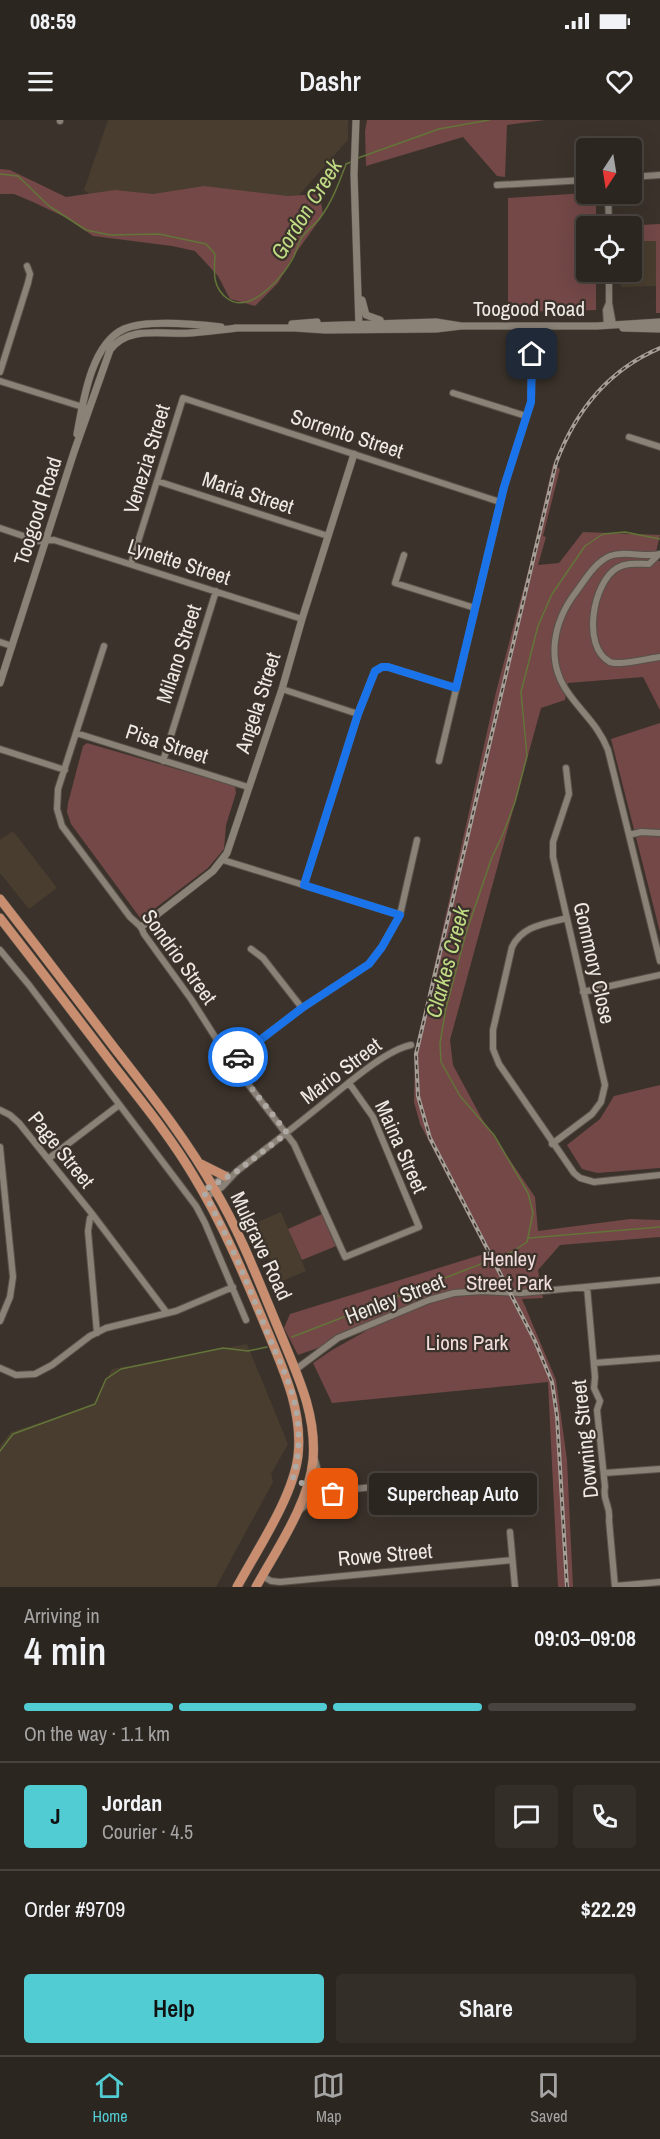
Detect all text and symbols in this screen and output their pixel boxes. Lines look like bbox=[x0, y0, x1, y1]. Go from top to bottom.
text: 08:59 bbox=[30, 6, 76, 36]
text: Dashr bbox=[299, 63, 361, 99]
icon: menu bbox=[24, 65, 57, 98]
icon: heart bbox=[603, 65, 636, 98]
north arrow bbox=[576, 138, 642, 204]
map controls bbox=[576, 138, 642, 282]
water label: Gordon Creek bbox=[263, 152, 349, 265]
button: locate bbox=[576, 216, 642, 282]
street label: Toogood Road bbox=[473, 294, 585, 323]
pin bbox=[506, 328, 557, 379]
icon: home bbox=[515, 337, 548, 370]
street label: Venezia Street bbox=[116, 400, 177, 517]
street label: Sorrento Street bbox=[287, 402, 407, 465]
street label: Toogood Road bbox=[6, 453, 69, 569]
street label: Maria Street bbox=[199, 464, 298, 521]
street label: Lynette Street bbox=[124, 531, 235, 592]
street label: Milano Street bbox=[149, 600, 208, 707]
street label: Angela Street bbox=[227, 649, 288, 758]
street label: Pisa Street bbox=[122, 717, 212, 771]
street label: Gommory Close bbox=[566, 899, 623, 1027]
water label: Clarkes Creek bbox=[418, 902, 477, 1021]
street label: Sondrio Street bbox=[135, 903, 224, 1010]
courier bbox=[208, 1027, 268, 1087]
street label: Mario Street bbox=[294, 1030, 387, 1111]
icon: car bbox=[222, 1041, 255, 1074]
street label: Maina Street bbox=[368, 1096, 435, 1198]
street label: Page Street bbox=[22, 1105, 101, 1194]
street label: Mulgrave Road bbox=[224, 1187, 299, 1305]
park label: Henley Street Park bbox=[466, 1244, 552, 1297]
street label: Henley Street bbox=[341, 1266, 449, 1331]
park label: Lions Park bbox=[426, 1328, 509, 1357]
street label: Downing Street bbox=[564, 1378, 605, 1500]
pin bbox=[307, 1468, 358, 1519]
callout: Supercheap Auto bbox=[369, 1473, 537, 1515]
icon: bag bbox=[316, 1477, 349, 1510]
text: Supercheap Auto bbox=[387, 1480, 519, 1507]
street label: Rowe Street bbox=[336, 1536, 434, 1573]
text: Arriving in bbox=[24, 1602, 100, 1629]
text: 09:03–09:08 bbox=[534, 1623, 636, 1653]
text: 4 min bbox=[24, 1625, 106, 1677]
text: On the way · 1.1 km bbox=[24, 1720, 170, 1747]
button: chat bbox=[495, 1785, 558, 1848]
button: phone bbox=[573, 1785, 636, 1848]
text: Jordan bbox=[102, 1788, 162, 1818]
text: J bbox=[50, 1801, 61, 1831]
text: Courier · 4.5 bbox=[102, 1818, 193, 1845]
text: Order #9709 bbox=[24, 1894, 125, 1924]
text: $22.29 bbox=[581, 1894, 636, 1924]
button: Help bbox=[24, 1974, 324, 2043]
button: Share bbox=[336, 1974, 636, 2043]
tab: Home bbox=[92, 2069, 127, 2127]
tab: Map bbox=[312, 2069, 345, 2127]
tab: Saved bbox=[530, 2069, 568, 2127]

